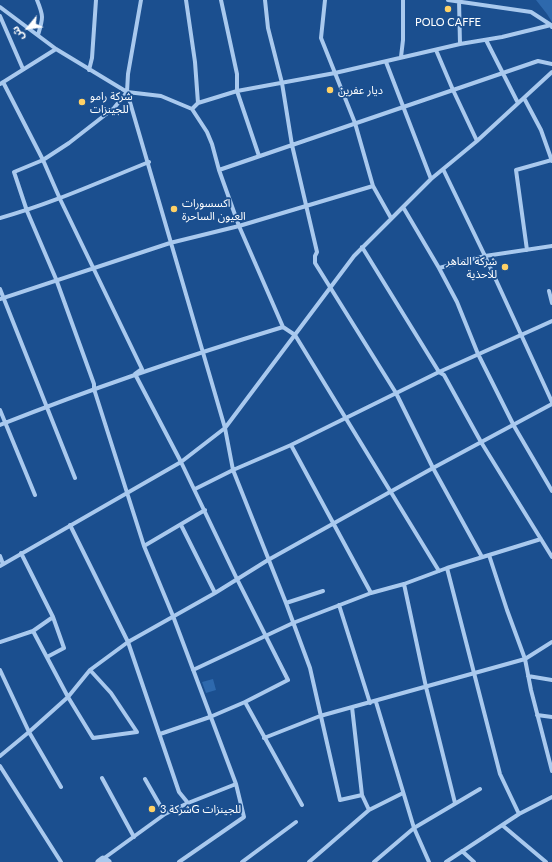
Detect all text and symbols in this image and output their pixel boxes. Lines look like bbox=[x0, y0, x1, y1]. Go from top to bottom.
marker: POLO CAFFE bbox=[443, 4, 453, 14]
north arrow bbox=[8, 8, 48, 48]
place label: POLO CAFFE bbox=[415, 15, 481, 29]
text: ش bbox=[8, 24, 26, 44]
place label: ديار عفرين bbox=[338, 83, 383, 97]
marker: ديار عفرين bbox=[325, 85, 335, 95]
place label: شركة رامو للجينزات bbox=[90, 89, 133, 115]
marker: شركة رامو للجينزات bbox=[77, 97, 87, 107]
place label: اكسسورات العيون الساحرة bbox=[182, 196, 246, 222]
marker: اكسسورات العيون الساحرة bbox=[169, 204, 179, 214]
place label: شركة الماهر للاحذية bbox=[446, 254, 497, 280]
marker: شركة الماهر للاحذية bbox=[500, 262, 510, 272]
place label: شركة 3G للجينزات bbox=[160, 802, 241, 816]
marker: شركة 3G للجينزات bbox=[147, 804, 157, 814]

